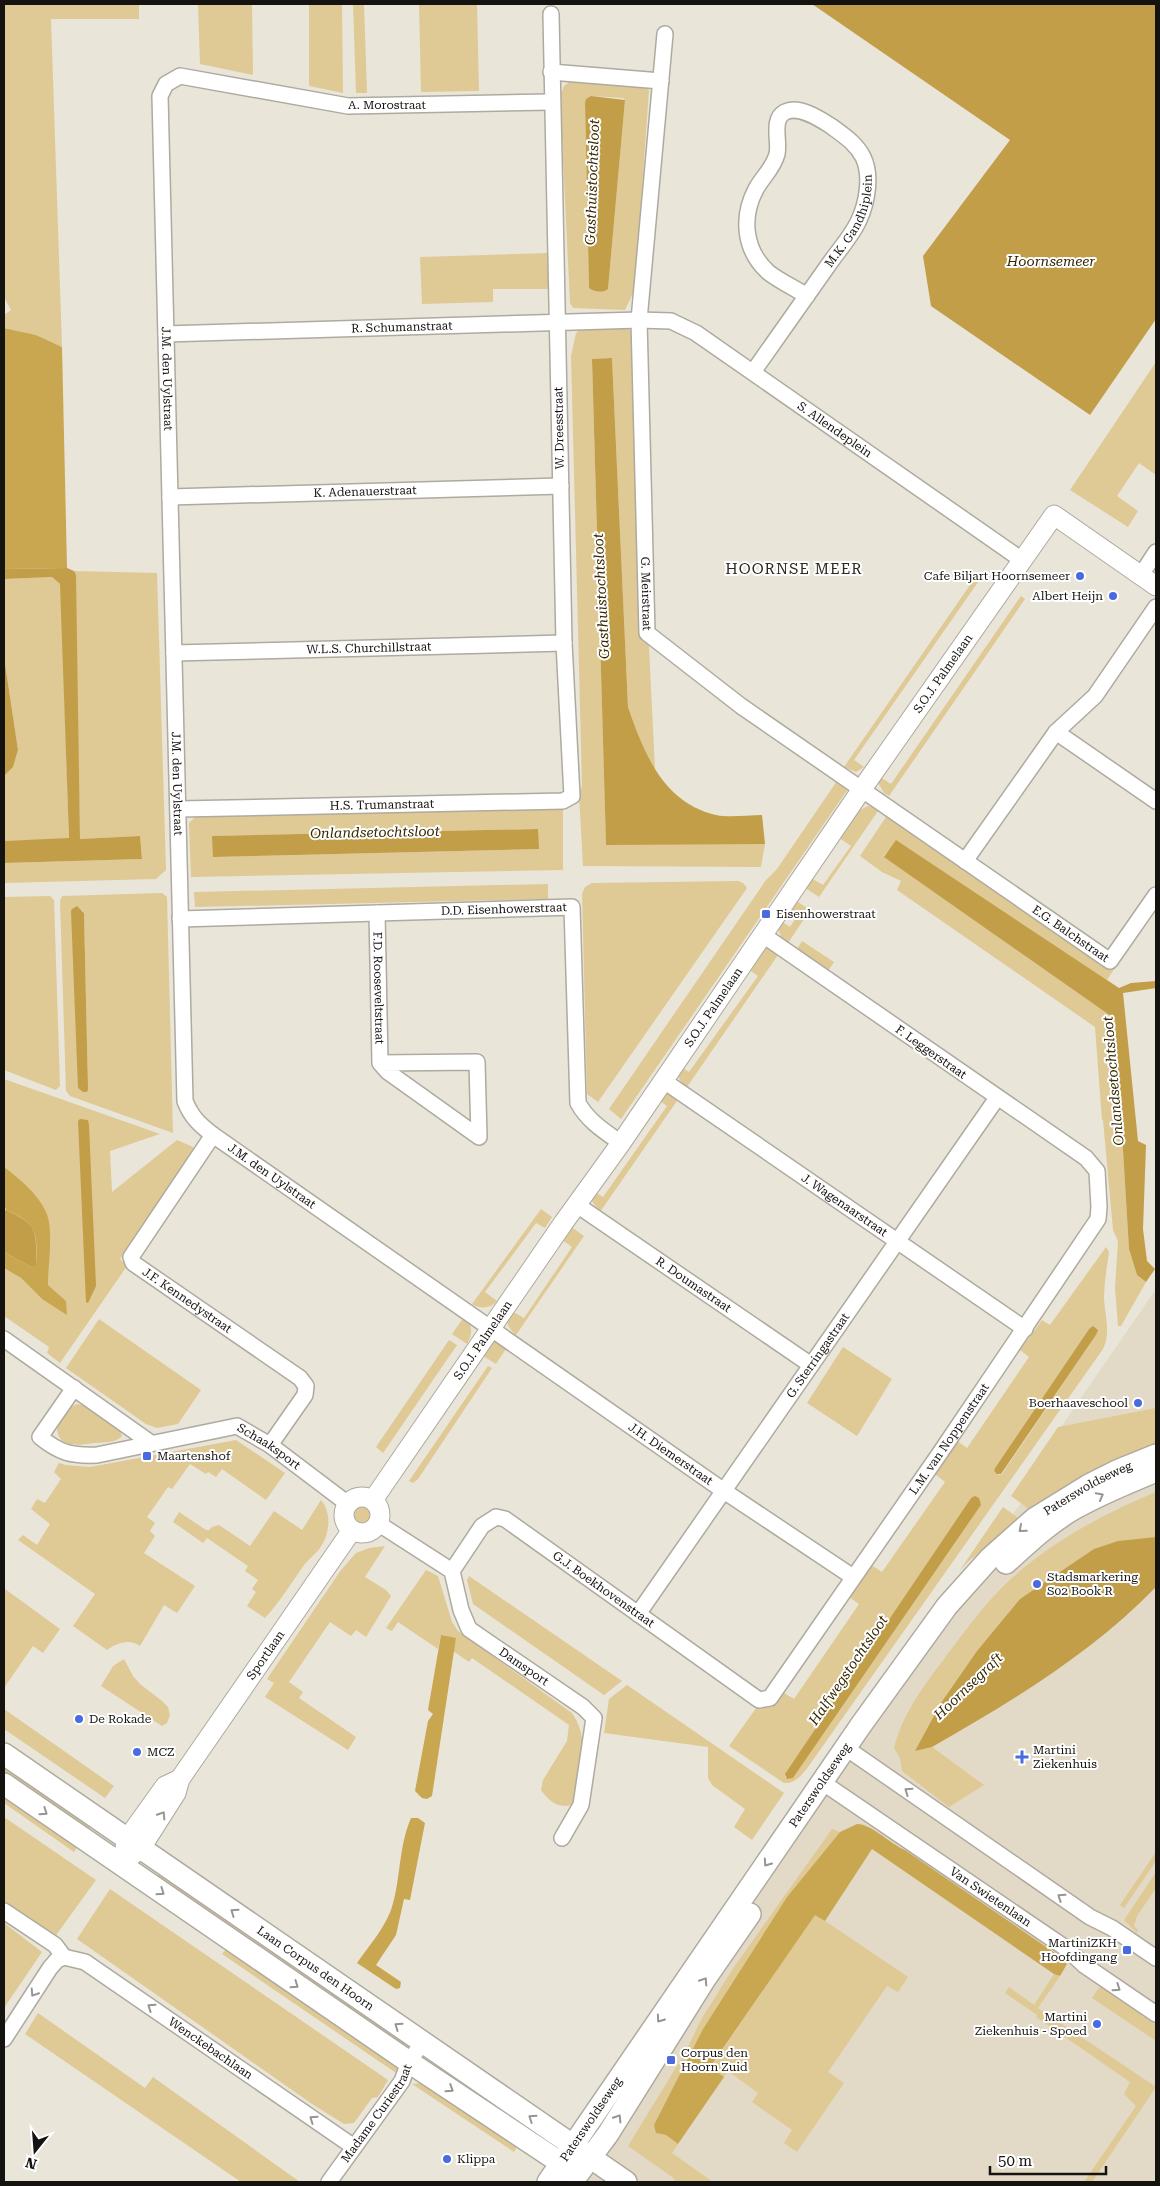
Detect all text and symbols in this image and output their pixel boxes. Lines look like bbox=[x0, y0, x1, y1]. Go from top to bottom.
street label: A. Morostraat bbox=[348, 98, 427, 112]
water label: Gasthuistochtsloot bbox=[582, 118, 602, 245]
street label: M.K. Gandhiplein bbox=[822, 174, 875, 270]
water label: Hoornsemeer bbox=[1006, 253, 1095, 269]
street label: R. Schumanstraat bbox=[351, 319, 453, 336]
street label: J.M. den Uylstraat bbox=[159, 326, 175, 431]
street label: W. Dreesstraat bbox=[551, 386, 567, 469]
street label: S. Allendeplein bbox=[795, 399, 875, 461]
street label: K. Adenauerstraat bbox=[313, 483, 417, 500]
water label: Gasthuistochtsloot bbox=[590, 532, 612, 659]
street label: G. Meirstraat bbox=[638, 557, 654, 631]
district label: HOORNSE MEER bbox=[725, 560, 863, 578]
place label: Cafe Biljart Hoornsemeer bbox=[924, 569, 1070, 583]
marker: Cafe Biljart Hoornsemeer bbox=[1074, 570, 1086, 582]
place label: Albert Heijn bbox=[1032, 589, 1103, 603]
marker: Albert Heijn bbox=[1107, 590, 1119, 602]
street label: S.O.J. Palmelaan bbox=[911, 631, 976, 716]
street label: W.L.S. Churchillstraat bbox=[306, 639, 432, 657]
street label: J.M. den Uylstraat bbox=[169, 731, 185, 836]
street label: H.S. Trumanstraat bbox=[330, 797, 435, 813]
water label: Onlandsetochtsloot bbox=[310, 823, 441, 841]
street label: D.D. Eisenhowerstraat bbox=[441, 900, 567, 918]
street label: E.G. Balchstraat bbox=[1030, 902, 1112, 965]
place label: Eisenhowerstraat bbox=[776, 907, 876, 921]
marker: Eisenhowerstraat bbox=[760, 908, 772, 920]
street label: F.D. Rooseveltstraat bbox=[370, 932, 387, 1045]
street label: S.O.J. Palmelaan bbox=[681, 965, 746, 1050]
water label: Onlandsetochtsloot bbox=[1099, 1015, 1127, 1146]
street label: F. Leggerstraat bbox=[893, 1022, 970, 1082]
street label: J.M. den Uylstraat bbox=[225, 1141, 319, 1212]
street label: J. Wagenaarstraat bbox=[799, 1171, 891, 1240]
street label: R. Doumastraat bbox=[653, 1254, 734, 1316]
street label: J.F. Kennedystraat bbox=[140, 1265, 235, 1336]
street label: S.O.J. Palmelaan bbox=[451, 1298, 515, 1382]
street label: G. Sterringastraat bbox=[784, 1310, 853, 1401]
street label: L.M. van Noppenstraat bbox=[906, 1380, 992, 1497]
place label: Boerhaaveschool bbox=[1029, 1396, 1128, 1410]
marker: Boerhaaveschool bbox=[1132, 1397, 1144, 1409]
street label: J.H. Diemerstraat bbox=[626, 1420, 716, 1488]
street label: Schaaksport bbox=[235, 1421, 304, 1473]
place label: Maartenshof bbox=[157, 1449, 231, 1463]
marker: Maartenshof bbox=[141, 1450, 153, 1462]
street label: Paterswoldseweg bbox=[1041, 1458, 1134, 1518]
one-way arrow bbox=[1094, 1492, 1103, 1502]
one-way arrow bbox=[1019, 1523, 1028, 1532]
street label: G.J. Boekhovenstraat bbox=[550, 1548, 658, 1631]
place label: Stadsmarkering S02 Book R bbox=[1047, 1570, 1138, 1598]
marker: Stadsmarkering S02 Book R bbox=[1031, 1578, 1043, 1590]
water label: Halfwegstochtsloot bbox=[805, 1611, 891, 1729]
street label: Sportlaan bbox=[244, 1628, 288, 1682]
street label: Damsport bbox=[496, 1645, 552, 1689]
water label: Hoornsegraft bbox=[930, 1649, 1006, 1723]
place label: De Rokade bbox=[89, 1712, 152, 1726]
marker: De Rokade bbox=[73, 1713, 85, 1725]
street label: Paterswoldseweg bbox=[786, 1740, 854, 1830]
place label: Martini Ziekenhuis bbox=[1033, 1743, 1097, 1771]
place label: MCZ bbox=[147, 1745, 175, 1759]
marker: MCZ bbox=[131, 1746, 143, 1758]
marker: Martini Ziekenhuis bbox=[1015, 1750, 1029, 1764]
one-way arrow bbox=[904, 1788, 914, 1797]
one-way arrow bbox=[38, 1806, 48, 1815]
one-way arrow bbox=[156, 1811, 166, 1820]
one-way arrow bbox=[764, 1857, 773, 1867]
street label: Van Swietenlaan bbox=[947, 1864, 1034, 1930]
one-way arrow bbox=[155, 1886, 165, 1895]
one-way arrow bbox=[1057, 1894, 1066, 1903]
one-way arrow bbox=[230, 1909, 239, 1918]
street label: Laan Corpus den Hoorn bbox=[254, 1923, 377, 2014]
place label: MartiniZKH Hoofdingang bbox=[1041, 1936, 1117, 1964]
marker: MartiniZKH Hoofdingang bbox=[1121, 1944, 1133, 1956]
one-way arrow bbox=[698, 1977, 707, 1987]
one-way arrow bbox=[290, 1978, 299, 1988]
one-way arrow bbox=[1111, 1982, 1121, 1991]
one-way arrow bbox=[30, 1988, 40, 1997]
one-way arrow bbox=[147, 2004, 157, 2013]
place label: Martini Ziekenhuis - Spoed bbox=[975, 2010, 1087, 2038]
one-way arrow bbox=[657, 2013, 666, 2022]
street label: Wenckebachlaan bbox=[166, 2015, 256, 2082]
marker: Martini Ziekenhuis - Spoed bbox=[1091, 2018, 1103, 2030]
one-way arrow bbox=[394, 2023, 404, 2032]
place label: Corpus den Hoorn Zuid bbox=[681, 2046, 748, 2074]
marker: Corpus den Hoorn Zuid bbox=[665, 2054, 677, 2066]
street label: Madame Curiestraat bbox=[338, 2062, 415, 2165]
street label: Paterswoldseweg bbox=[557, 2074, 625, 2164]
one-way arrow bbox=[444, 2083, 454, 2092]
one-way arrow bbox=[528, 2115, 538, 2124]
one-way arrow bbox=[611, 2115, 621, 2124]
one-way arrow bbox=[310, 2116, 319, 2125]
north arrow bbox=[10, 2126, 60, 2176]
scale bar bbox=[990, 2144, 1106, 2176]
place label: Klippa bbox=[457, 2152, 496, 2166]
text: 50 m bbox=[998, 2152, 1033, 2170]
marker: Klippa bbox=[441, 2153, 453, 2165]
text: N bbox=[23, 2154, 39, 2173]

